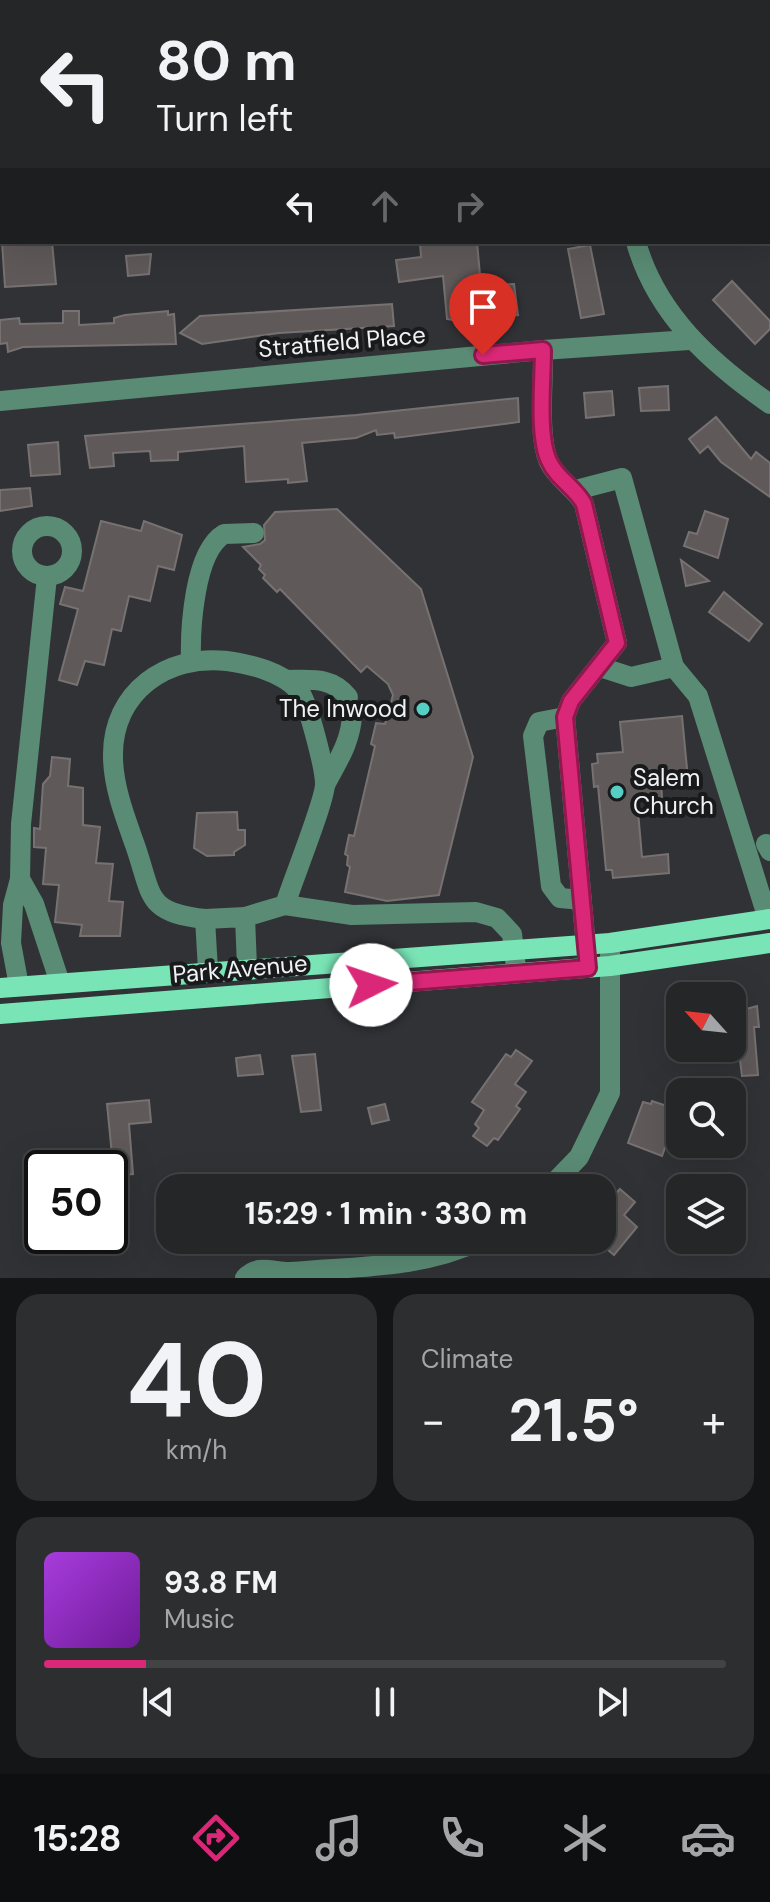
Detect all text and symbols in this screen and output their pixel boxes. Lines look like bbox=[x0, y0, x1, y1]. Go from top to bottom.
text: 80 m bbox=[156, 24, 297, 97]
icon: left bbox=[24, 32, 128, 136]
text: Turn left bbox=[156, 95, 293, 142]
icon: left bbox=[279, 184, 323, 228]
icon: ahead bbox=[363, 184, 407, 228]
icon: right bbox=[447, 184, 491, 228]
pin bbox=[449, 273, 517, 355]
icon: arrive bbox=[461, 285, 505, 329]
street label: Stratfield Place bbox=[257, 319, 427, 364]
place label: The Inwood bbox=[279, 693, 407, 724]
marker: The Inwood bbox=[414, 700, 432, 718]
place label: Salem Church bbox=[633, 762, 714, 821]
marker: Salem Church bbox=[608, 783, 626, 801]
position arrow bbox=[329, 943, 413, 1027]
street label: Park Avenue bbox=[171, 947, 309, 990]
north arrow bbox=[666, 982, 746, 1062]
map controls bbox=[666, 982, 746, 1254]
button: search bbox=[666, 1078, 746, 1158]
speed limit sign: 50 bbox=[24, 1150, 128, 1254]
button: layers bbox=[666, 1174, 746, 1254]
text: 15:29 · 1 min · 330 m bbox=[245, 1194, 527, 1233]
text: 40 bbox=[126, 1313, 267, 1448]
text: Climate bbox=[421, 1342, 513, 1376]
text: 21.5° bbox=[508, 1381, 639, 1460]
text: − bbox=[421, 1392, 445, 1450]
text: + bbox=[702, 1392, 726, 1450]
text: km/h bbox=[166, 1433, 227, 1467]
text: 93.8 FM bbox=[164, 1563, 278, 1602]
text: Music bbox=[164, 1602, 235, 1636]
icon: previous bbox=[136, 1680, 180, 1724]
icon: pause bbox=[363, 1680, 407, 1724]
icon: next bbox=[590, 1680, 634, 1724]
icon: directions bbox=[188, 1810, 244, 1866]
icon: music bbox=[311, 1810, 367, 1866]
icon: phone bbox=[434, 1810, 490, 1866]
icon: climate bbox=[557, 1810, 613, 1866]
icon: car bbox=[680, 1810, 736, 1866]
text: 15:28 bbox=[34, 1815, 121, 1862]

